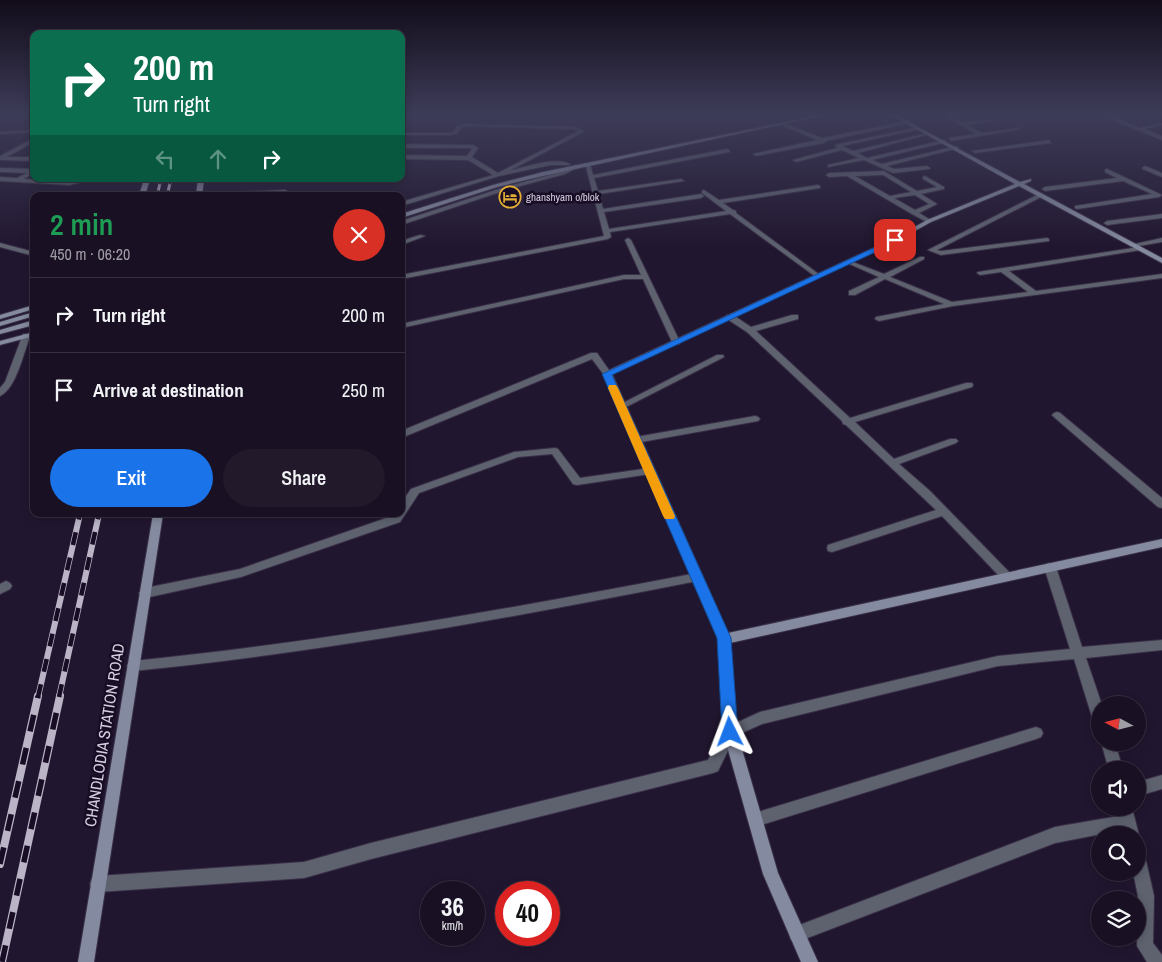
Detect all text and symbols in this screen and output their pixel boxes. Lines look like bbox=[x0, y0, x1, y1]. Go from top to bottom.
text: 200 m bbox=[133, 44, 214, 91]
icon: right bbox=[50, 50, 115, 115]
text: Turn right bbox=[133, 89, 210, 119]
icon: left bbox=[151, 145, 179, 173]
icon: ahead bbox=[204, 145, 232, 173]
icon: right bbox=[257, 145, 285, 173]
hotel icon: ghanshyam o/blok bbox=[498, 185, 522, 209]
place label: ghanshyam o/blok bbox=[526, 190, 600, 204]
text: 2 min bbox=[50, 204, 113, 244]
button: close bbox=[333, 209, 385, 261]
pin bbox=[874, 219, 916, 261]
icon: arrive bbox=[881, 226, 909, 254]
text: 450 m · 06:20 bbox=[50, 243, 130, 265]
icon: right bbox=[50, 301, 78, 329]
text: Turn right bbox=[93, 302, 165, 328]
text: 200 m bbox=[342, 302, 385, 328]
icon: arrive bbox=[50, 376, 78, 404]
text: Arrive at destination bbox=[93, 377, 244, 403]
text: 250 m bbox=[342, 377, 385, 403]
button: Exit bbox=[50, 449, 213, 507]
button: Share bbox=[223, 449, 385, 507]
street label: CHANDLODIA STATION ROAD bbox=[79, 642, 129, 828]
north arrow bbox=[1091, 696, 1146, 751]
map controls bbox=[1091, 696, 1146, 946]
position arrow bbox=[703, 705, 755, 757]
button: sound bbox=[1091, 761, 1146, 816]
button: search bbox=[1091, 826, 1146, 881]
speed limit sign: 40 bbox=[495, 881, 560, 946]
text: 36 bbox=[441, 890, 464, 924]
button: layers bbox=[1091, 891, 1146, 946]
text: km/h bbox=[442, 918, 463, 934]

